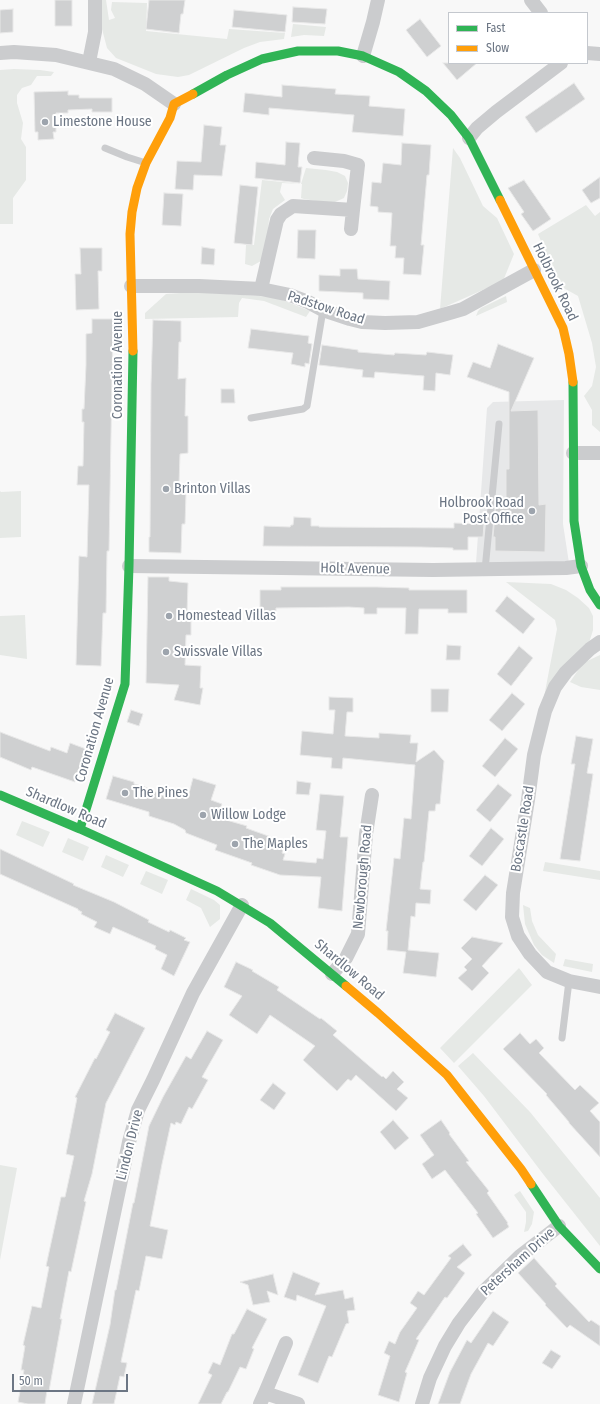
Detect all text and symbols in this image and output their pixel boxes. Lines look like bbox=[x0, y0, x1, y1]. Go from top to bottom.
legend bbox=[448, 12, 588, 64]
text: Fast bbox=[486, 21, 505, 35]
text: Slow bbox=[486, 41, 509, 55]
place label: Limestone House bbox=[53, 114, 152, 130]
marker: Limestone House bbox=[40, 117, 50, 127]
street label: Holbrook Road bbox=[529, 240, 581, 324]
street label: Padstow Road bbox=[285, 288, 367, 328]
street label: Coronation Avenue bbox=[110, 311, 126, 419]
place label: Brinton Villas bbox=[174, 481, 251, 497]
marker: Brinton Villas bbox=[161, 484, 171, 494]
place label: Holbrook Road Post Office bbox=[439, 495, 524, 528]
marker: Holbrook Road Post Office bbox=[527, 506, 537, 516]
street label: Holt Avenue bbox=[320, 560, 390, 578]
place label: Homestead Villas bbox=[177, 608, 276, 624]
marker: Homestead Villas bbox=[164, 611, 174, 621]
place label: Swissvale Villas bbox=[174, 644, 263, 660]
marker: Swissvale Villas bbox=[161, 647, 171, 657]
street label: Coronation Avenue bbox=[72, 676, 118, 784]
street label: Shardlow Road bbox=[23, 784, 109, 832]
place label: The Pines bbox=[133, 785, 188, 801]
street label: Boscastle Road bbox=[508, 785, 538, 873]
marker: The Pines bbox=[120, 788, 130, 798]
place label: Willow Lodge bbox=[211, 807, 286, 823]
marker: Willow Lodge bbox=[198, 810, 208, 820]
street label: Newborough Road bbox=[350, 824, 376, 930]
place label: The Maples bbox=[243, 836, 308, 852]
marker: The Maples bbox=[230, 839, 240, 849]
street label: Shardlow Road bbox=[311, 936, 387, 1004]
street label: Lindon Drive bbox=[113, 1108, 147, 1182]
street label: Petersham Drive bbox=[478, 1224, 558, 1300]
scale bar bbox=[14, 1366, 130, 1392]
text: 50 m bbox=[19, 1374, 43, 1388]

